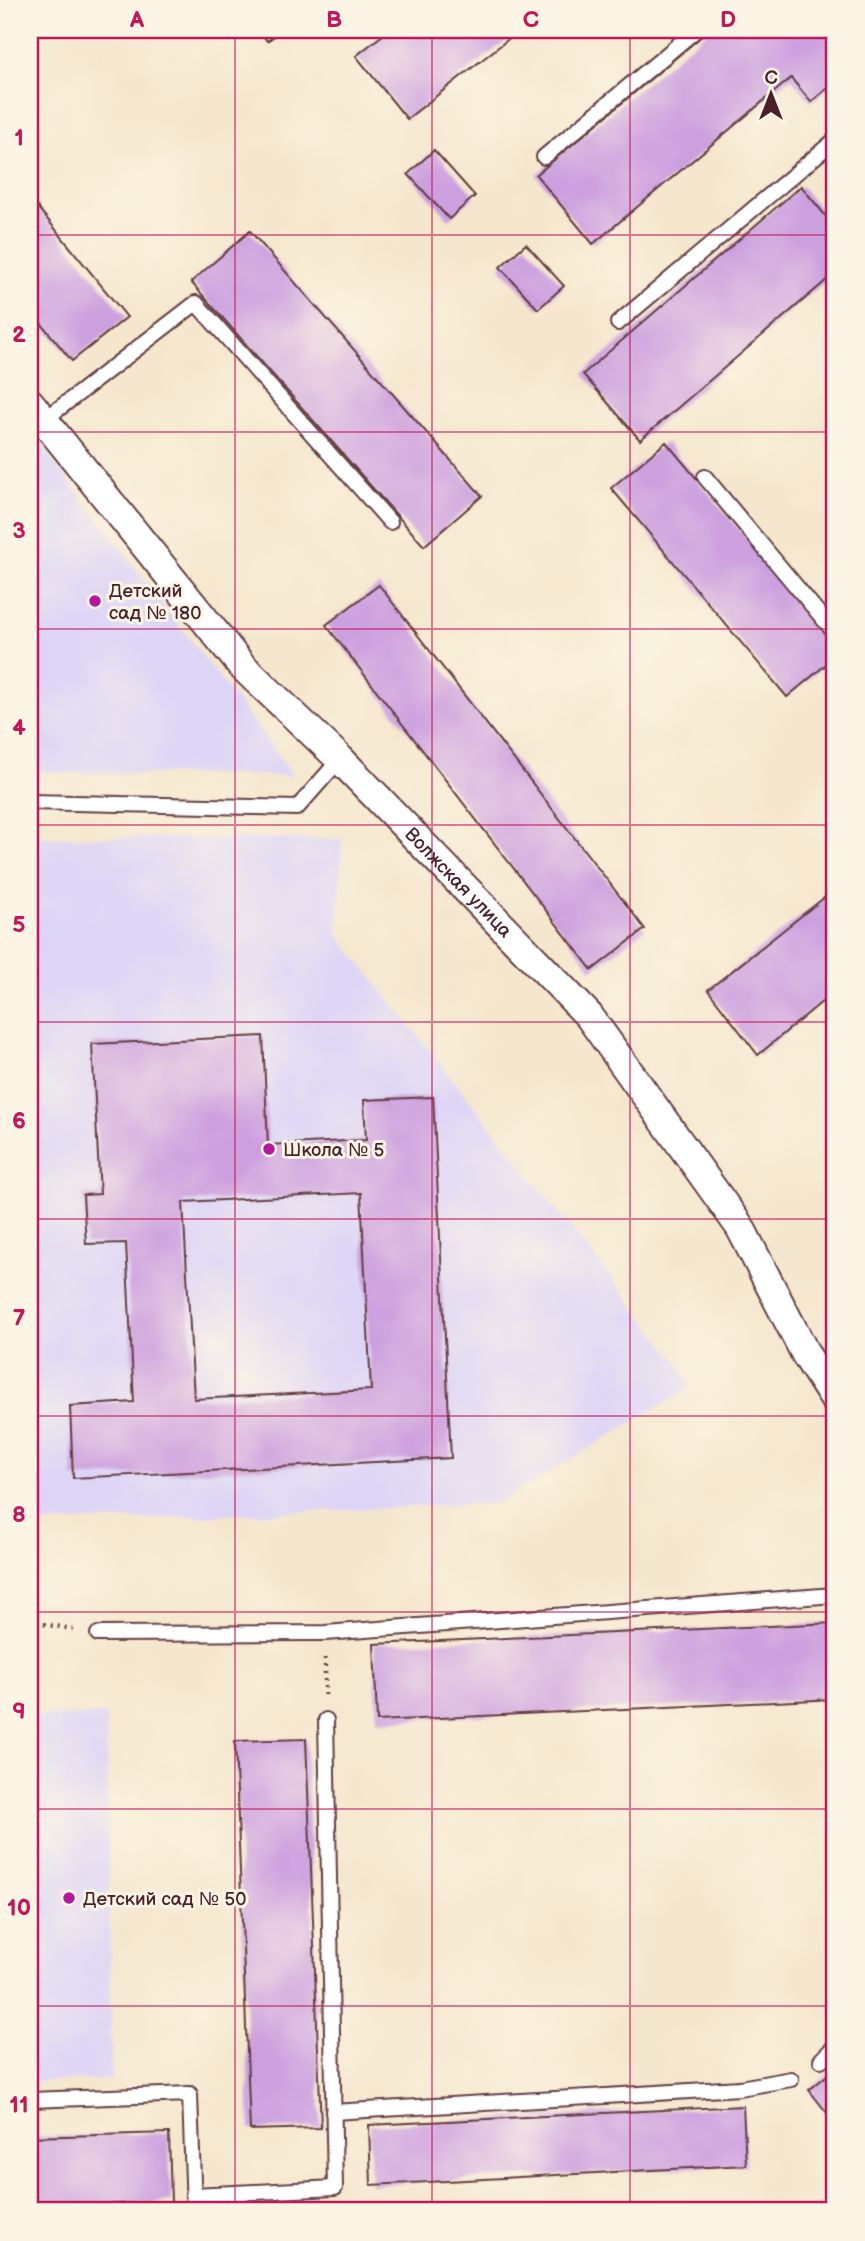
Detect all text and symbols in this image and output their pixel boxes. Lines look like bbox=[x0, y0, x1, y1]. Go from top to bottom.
text: A bbox=[129, 6, 145, 34]
text: B bbox=[326, 6, 342, 34]
text: C bbox=[523, 6, 539, 34]
text: D bbox=[720, 6, 736, 34]
north arrow bbox=[736, 60, 806, 130]
text: С bbox=[764, 67, 778, 90]
text: 1 bbox=[14, 124, 24, 152]
text: 2 bbox=[12, 321, 26, 349]
text: 3 bbox=[12, 517, 26, 545]
place label: Детский сад № 180 bbox=[109, 580, 201, 625]
marker: Детский сад № 180 bbox=[87, 593, 103, 609]
text: 4 bbox=[12, 714, 26, 742]
street label: Волжская улица bbox=[400, 823, 516, 943]
text: 5 bbox=[12, 911, 26, 939]
text: 6 bbox=[12, 1107, 26, 1135]
place label: Школа № 5 bbox=[283, 1139, 385, 1162]
marker: Школа № 5 bbox=[261, 1141, 277, 1157]
text: 7 bbox=[13, 1304, 26, 1332]
text: 8 bbox=[12, 1501, 26, 1529]
text: 9 bbox=[12, 1698, 26, 1726]
place label: Детский сад № 50 bbox=[83, 1888, 246, 1911]
marker: Детский сад № 50 bbox=[61, 1890, 77, 1906]
text: 10 bbox=[7, 1894, 31, 1922]
text: 11 bbox=[9, 2091, 29, 2119]

